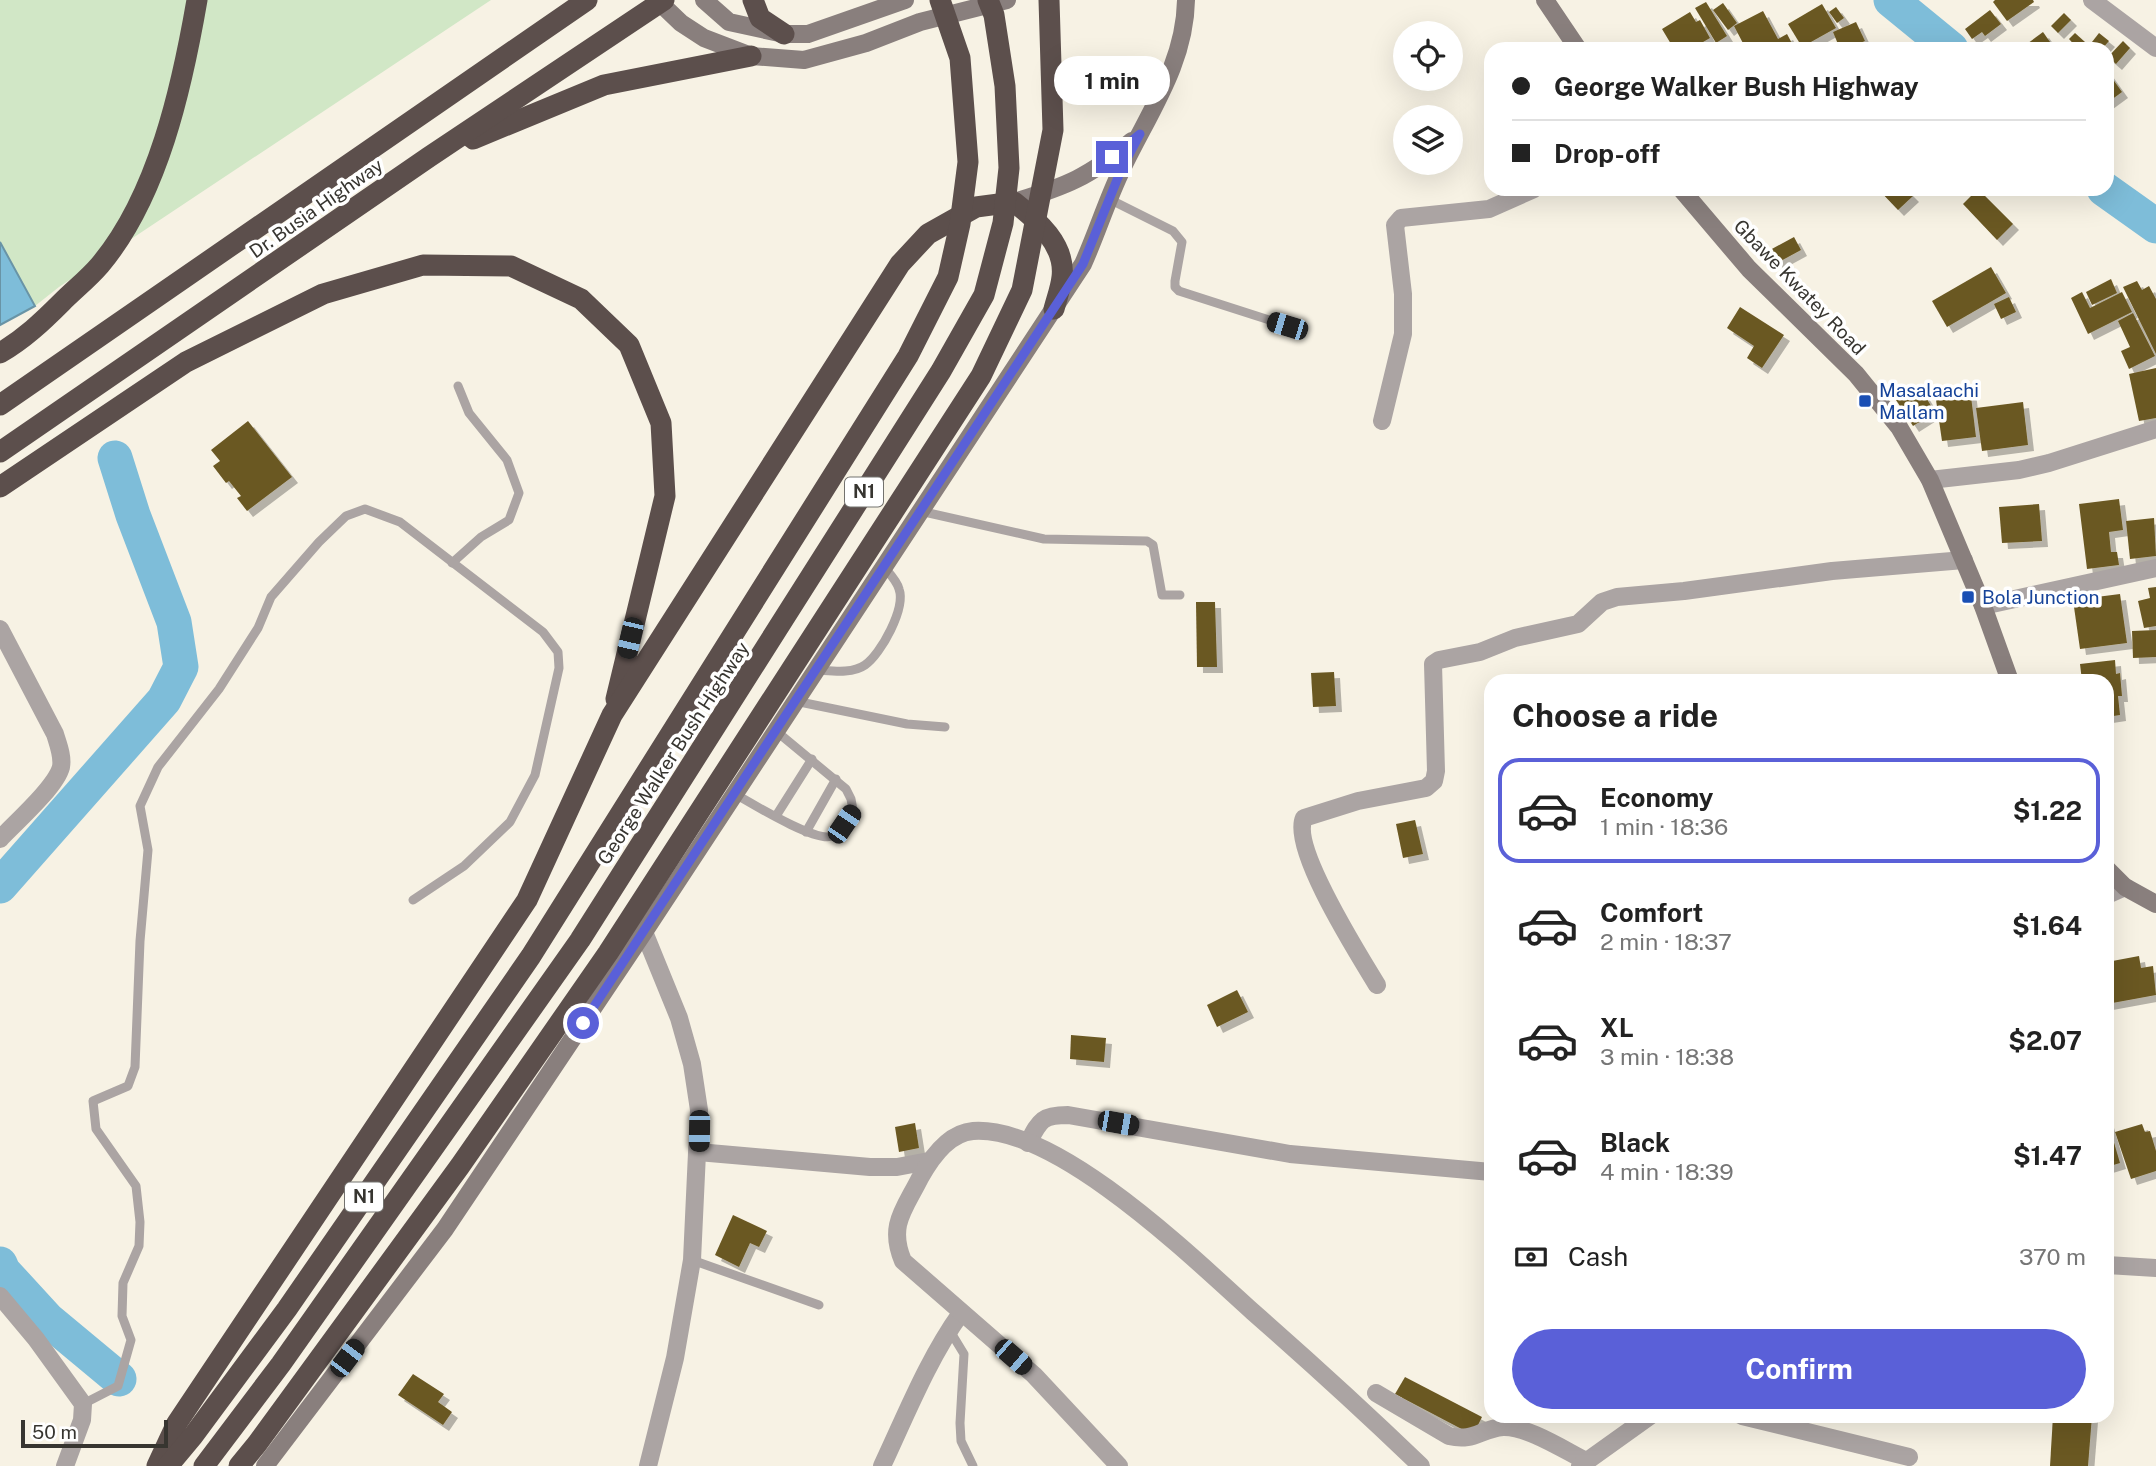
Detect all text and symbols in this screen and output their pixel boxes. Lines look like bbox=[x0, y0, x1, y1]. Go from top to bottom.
map controls bbox=[1393, 21, 1463, 175]
button: locate bbox=[1393, 21, 1463, 91]
callout: 1 min bbox=[1054, 55, 1170, 104]
text: 1 min bbox=[1084, 67, 1140, 94]
text: George Walker Bush Highway bbox=[1554, 71, 1919, 102]
button: layers bbox=[1393, 105, 1463, 175]
text: Drop-off bbox=[1554, 138, 1660, 169]
route end bbox=[1096, 141, 1128, 173]
street label: Dr. Busia Highway bbox=[245, 154, 387, 262]
street label: Gbawe Kwatey Road bbox=[1730, 215, 1870, 359]
car bbox=[1264, 310, 1311, 342]
place label: Masalaachi Mallam bbox=[1879, 379, 1979, 423]
marker: Masalaachi Mallam bbox=[1857, 393, 1873, 409]
road number: N1 bbox=[845, 478, 883, 506]
place label: Bola Junction bbox=[1982, 586, 2100, 608]
marker: Bola Junction bbox=[1960, 589, 1976, 605]
car bbox=[616, 615, 645, 661]
street label: George Walker Bush Highway bbox=[593, 638, 753, 868]
text: Choose a ride bbox=[1512, 697, 1718, 734]
icon: car bbox=[1516, 779, 1579, 842]
text: Economy bbox=[1600, 782, 1713, 813]
text: $1.22 bbox=[2013, 795, 2082, 826]
car bbox=[824, 801, 865, 847]
text: 1 min · 18:36 bbox=[1600, 813, 1728, 840]
icon: car bbox=[1516, 894, 1579, 957]
text: Comfort bbox=[1600, 897, 1703, 928]
text: $1.64 bbox=[2012, 910, 2082, 941]
text: 2 min · 18:37 bbox=[1600, 928, 1732, 955]
route start bbox=[567, 1007, 599, 1039]
icon: car bbox=[1516, 1009, 1579, 1072]
text: XL bbox=[1600, 1012, 1634, 1043]
text: $2.07 bbox=[2008, 1025, 2082, 1056]
text: 3 min · 18:38 bbox=[1600, 1043, 1734, 1070]
car bbox=[1096, 1109, 1141, 1137]
car bbox=[689, 1110, 710, 1152]
icon: car bbox=[1516, 1124, 1579, 1187]
text: Black bbox=[1600, 1127, 1670, 1158]
text: $1.47 bbox=[2013, 1140, 2082, 1171]
text: 4 min · 18:39 bbox=[1600, 1158, 1734, 1185]
road number: N1 bbox=[345, 1182, 383, 1212]
icon: cash bbox=[1512, 1238, 1550, 1276]
text: Cash bbox=[1568, 1241, 1628, 1272]
text: 370 m bbox=[2019, 1243, 2086, 1270]
button: Confirm bbox=[1512, 1329, 2086, 1409]
car bbox=[326, 1335, 369, 1381]
car bbox=[991, 1335, 1036, 1379]
scale bar bbox=[21, 1417, 168, 1449]
text: 50 m bbox=[32, 1421, 77, 1443]

